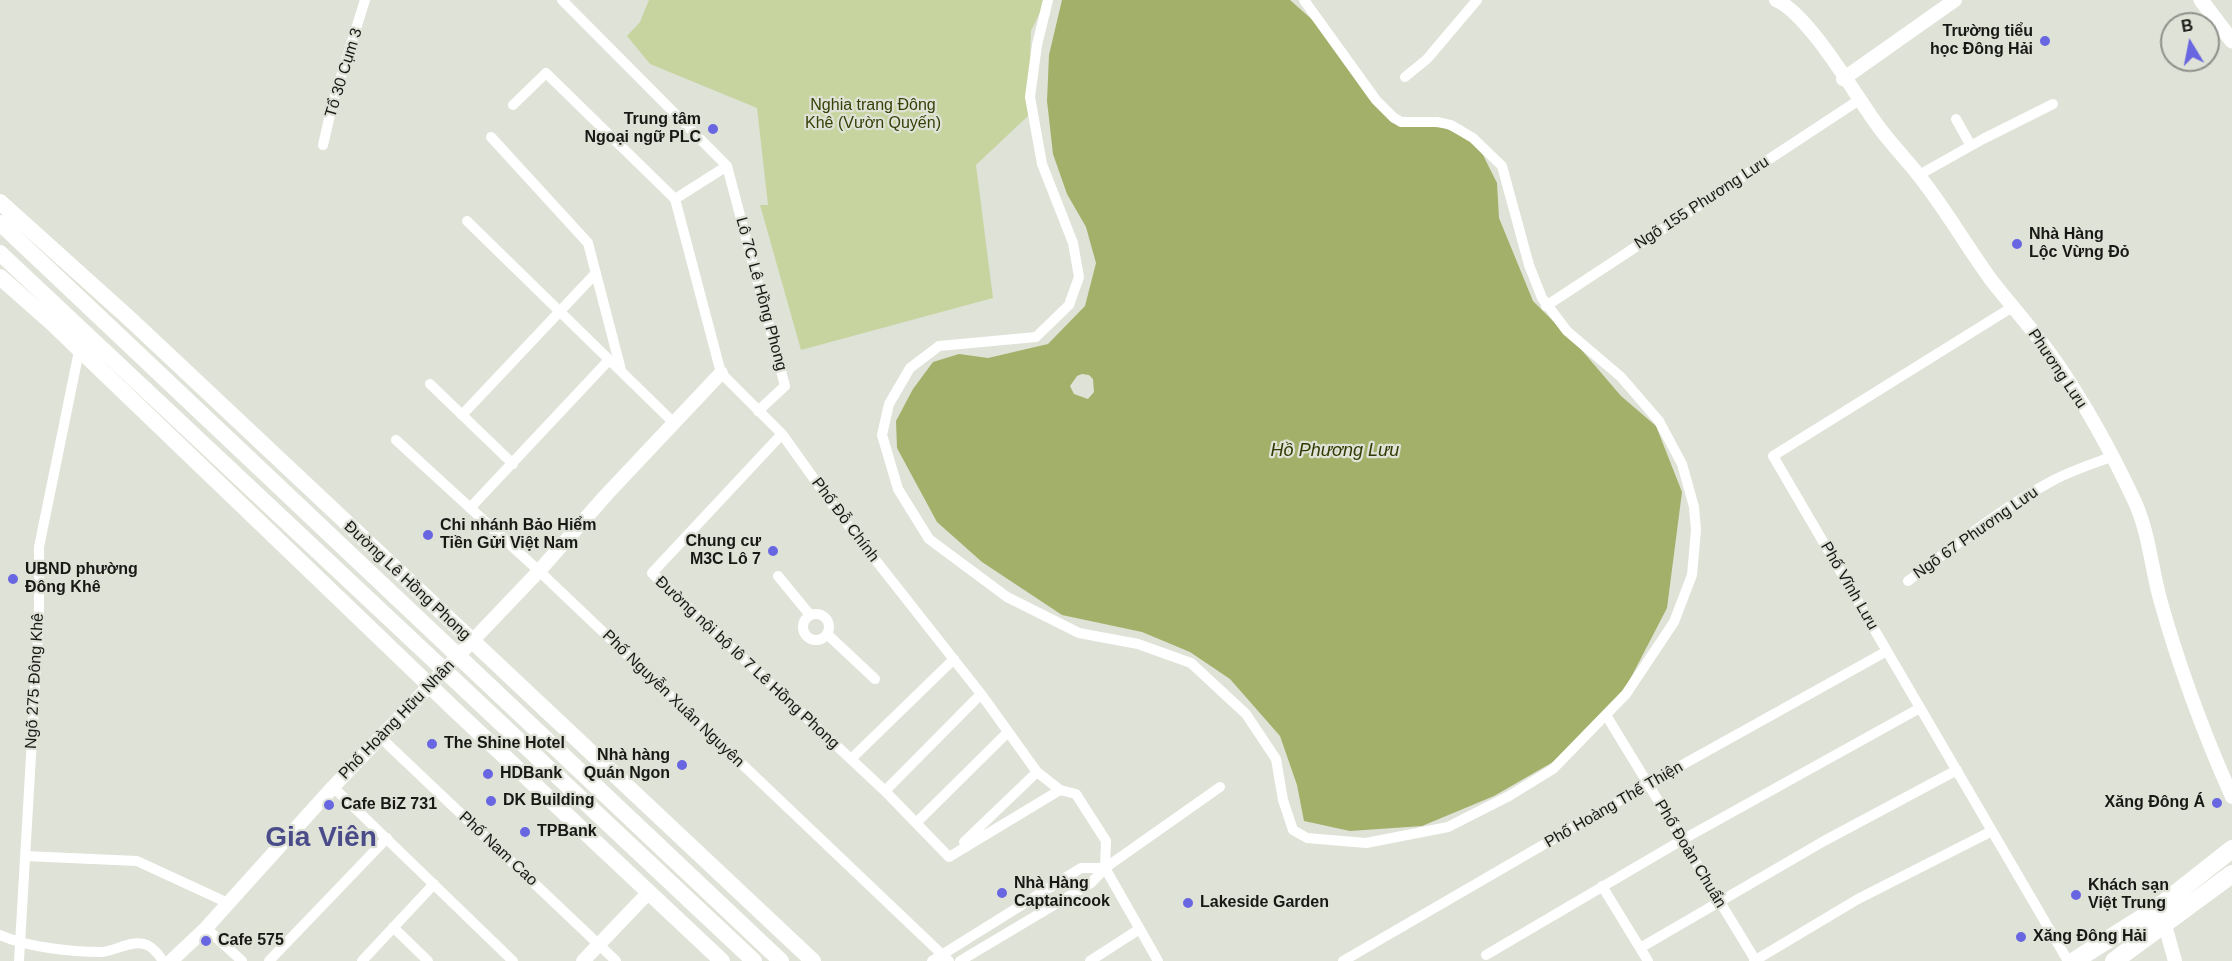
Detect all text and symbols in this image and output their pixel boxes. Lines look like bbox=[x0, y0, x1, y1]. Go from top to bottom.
north arrow bbox=[2160, 12, 2220, 72]
text: B bbox=[2180, 16, 2194, 35]
place label: Trường tiểu học Đông Hải bbox=[1930, 22, 2033, 60]
street label: Tổ 30 Cụm 3 bbox=[321, 26, 367, 120]
marker: Trường tiểu học Đông Hải bbox=[2038, 34, 2052, 48]
park label: Nghia trang Đông Khê (Vườn Quyến) bbox=[805, 96, 941, 134]
place label: Trung tâm Ngoại ngữ PLC bbox=[585, 110, 701, 148]
marker: Trung tâm Ngoại ngữ PLC bbox=[706, 122, 720, 136]
street label: Ngõ 155 Phương Lưu bbox=[1631, 152, 1773, 254]
street label: Lô 7C Lê Hồng Phong bbox=[731, 215, 791, 373]
place label: Nhà Hàng Lộc Vừng Đỏ bbox=[2029, 225, 2129, 263]
marker: Nhà Hàng Lộc Vừng Đỏ bbox=[2010, 237, 2024, 251]
street label: Phương Lưu bbox=[2023, 326, 2091, 412]
water label: Hồ Phương Lưu bbox=[1271, 440, 1399, 462]
street label: Phố Đỗ Chính bbox=[807, 474, 883, 566]
street label: Ngõ 67 Phương Lưu bbox=[1910, 483, 2042, 583]
place label: Chi nhánh Bảo Hiểm Tiền Gửi Việt Nam bbox=[440, 516, 596, 554]
street label: Đường Lê Hồng Phong bbox=[340, 517, 474, 645]
marker: Chi nhánh Bảo Hiểm Tiền Gửi Việt Nam bbox=[421, 528, 435, 542]
place label: Chung cư M3C Lô 7 bbox=[685, 532, 761, 570]
street label: Phố Vĩnh Lưu bbox=[1816, 538, 1882, 634]
marker: Chung cư M3C Lô 7 bbox=[766, 544, 780, 558]
place label: UBND phường Đông Khê bbox=[25, 560, 138, 598]
marker: UBND phường Đông Khê bbox=[6, 572, 20, 586]
street label: Đường nội bộ lô 7 Lê Hồng Phong bbox=[651, 573, 843, 753]
street label: Ngõ 275 Đông Khê bbox=[22, 613, 48, 749]
street label: Phố Nguyễn Xuân Nguyên bbox=[598, 626, 748, 772]
street label: Phố Hoàng Hữu Nhân bbox=[335, 656, 459, 784]
place label: The Shine Hotel bbox=[444, 734, 565, 754]
marker: The Shine Hotel bbox=[425, 737, 439, 751]
place label: Nhà hàng Quán Ngon bbox=[584, 746, 670, 784]
marker: Nhà hàng Quán Ngon bbox=[675, 758, 689, 772]
street label: Phố Hoàng Thế Thiện bbox=[1541, 758, 1687, 852]
place label: HDBank bbox=[500, 764, 562, 784]
marker: HDBank bbox=[481, 767, 495, 781]
place label: DK Building bbox=[503, 791, 595, 811]
place label: Xăng Đông Á bbox=[2105, 793, 2205, 813]
marker: DK Building bbox=[484, 794, 498, 808]
place label: Cafe BiZ 731 bbox=[341, 795, 437, 815]
street label: Phố Đoàn Chuẩn bbox=[1650, 796, 1730, 912]
marker: Xăng Đông Á bbox=[2210, 796, 2224, 810]
marker: Cafe BiZ 731 bbox=[322, 798, 336, 812]
street label: Phố Nam Cao bbox=[455, 808, 541, 890]
district label: Gia Viên bbox=[265, 821, 377, 855]
place label: TPBank bbox=[537, 822, 597, 842]
marker: TPBank bbox=[518, 825, 532, 839]
place label: Nhà Hàng Captaincook bbox=[1014, 874, 1110, 912]
place label: Khách sạn Việt Trung bbox=[2088, 876, 2169, 914]
marker: Nhà Hàng Captaincook bbox=[995, 886, 1009, 900]
marker: Khách sạn Việt Trung bbox=[2069, 888, 2083, 902]
place label: Lakeside Garden bbox=[1200, 893, 1329, 913]
marker: Lakeside Garden bbox=[1181, 896, 1195, 910]
place label: Xăng Đông Hải bbox=[2033, 927, 2147, 947]
marker: Xăng Đông Hải bbox=[2014, 930, 2028, 944]
place label: Cafe 575 bbox=[218, 931, 284, 951]
marker: Cafe 575 bbox=[199, 934, 213, 948]

